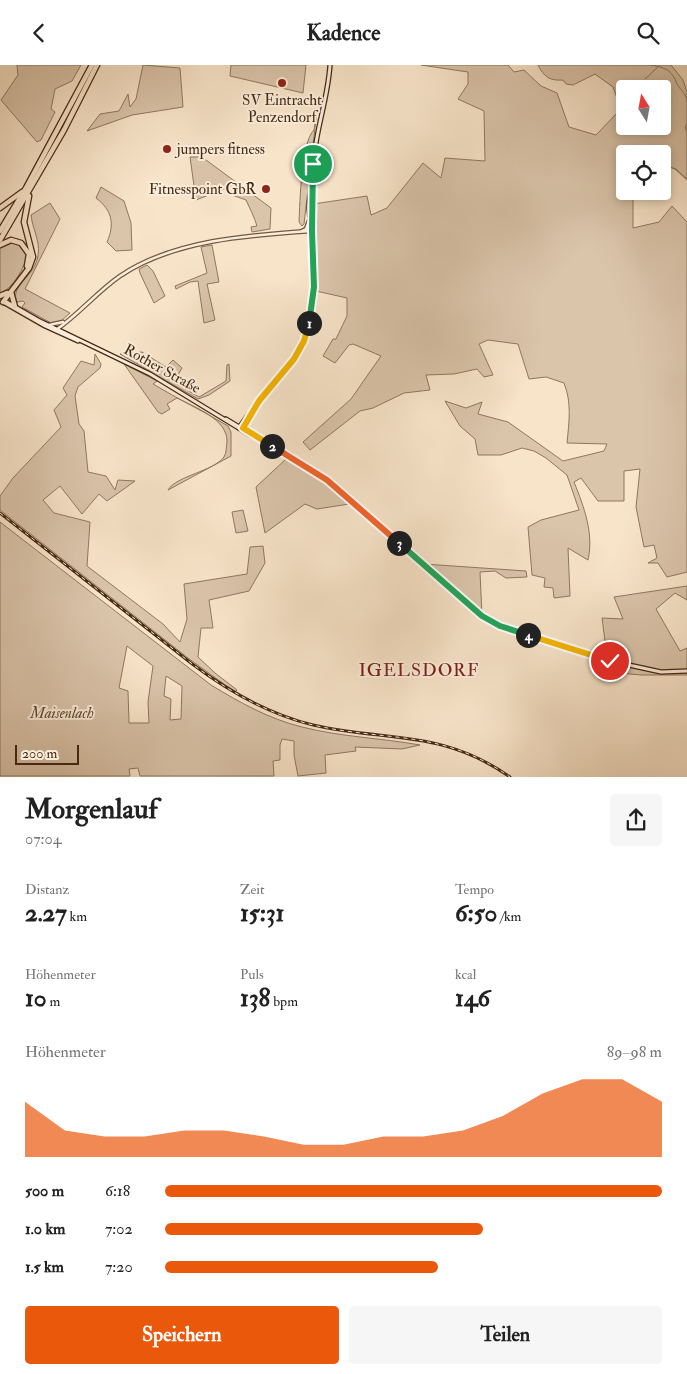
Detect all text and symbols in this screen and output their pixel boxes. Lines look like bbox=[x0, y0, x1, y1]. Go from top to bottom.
icon: back bbox=[25, 19, 53, 47]
text: Kadence bbox=[307, 19, 380, 47]
icon: search bbox=[634, 19, 662, 47]
marker: SV Eintracht Penzendorf bbox=[276, 77, 288, 89]
north arrow bbox=[616, 80, 671, 135]
map controls bbox=[616, 80, 671, 200]
place label: SV Eintracht Penzendorf bbox=[242, 91, 322, 127]
place label: jumpers fitness bbox=[174, 140, 265, 160]
marker: jumpers fitness bbox=[161, 143, 173, 155]
pin bbox=[292, 143, 334, 185]
button: locate bbox=[616, 145, 671, 200]
icon: arrive bbox=[299, 150, 327, 178]
place label: Fitnesspoint GbR bbox=[149, 180, 257, 200]
marker: Fitnesspoint GbR bbox=[260, 183, 272, 195]
pin: 1 bbox=[296, 311, 322, 335]
text: 1 bbox=[307, 315, 312, 332]
street label: Rother Straße bbox=[120, 340, 204, 398]
pin: 2 bbox=[260, 433, 284, 459]
text: 2 bbox=[269, 438, 276, 455]
pin: 3 bbox=[386, 531, 412, 555]
text: 3 bbox=[397, 535, 402, 552]
pin: 4 bbox=[516, 623, 540, 647]
text: 4 bbox=[525, 627, 532, 644]
pin bbox=[589, 640, 631, 682]
icon: check bbox=[596, 647, 624, 675]
district label: IGELSDORF bbox=[359, 659, 479, 682]
park label: Maisenlach bbox=[29, 704, 94, 723]
scale bar bbox=[15, 741, 79, 765]
text: 200 m bbox=[22, 745, 57, 762]
text: Morgenlauf bbox=[25, 792, 158, 827]
button: share bbox=[610, 794, 662, 846]
text: 07:04 bbox=[25, 829, 61, 849]
text: Distanz bbox=[25, 881, 69, 898]
text: Zeit bbox=[240, 881, 265, 898]
text: Tempo bbox=[455, 881, 494, 898]
text: 2.27 bbox=[25, 898, 67, 929]
text: 15:31 bbox=[240, 898, 285, 929]
text: 6:50 bbox=[455, 898, 497, 929]
text: km bbox=[67, 908, 87, 925]
text: /km bbox=[497, 908, 521, 925]
text: Höhenmeter bbox=[25, 966, 96, 983]
text: Puls bbox=[240, 966, 264, 983]
text: kcal bbox=[455, 966, 476, 983]
text: 10 bbox=[25, 983, 47, 1014]
text: 138 bbox=[240, 983, 270, 1014]
text: 146 bbox=[455, 983, 490, 1014]
text: m bbox=[47, 993, 60, 1010]
text: bpm bbox=[270, 993, 298, 1010]
text: Höhenmeter bbox=[25, 1042, 106, 1062]
text: 89–98 m bbox=[607, 1042, 662, 1062]
text: 500 m bbox=[25, 1181, 64, 1201]
text: 6:18 bbox=[105, 1181, 130, 1201]
text: 1.0 km bbox=[25, 1219, 65, 1239]
text: 7:02 bbox=[105, 1219, 133, 1239]
text: 1.5 km bbox=[25, 1257, 64, 1277]
text: 7:20 bbox=[105, 1257, 133, 1277]
button: Speichern bbox=[25, 1306, 339, 1364]
button: Teilen bbox=[349, 1306, 662, 1364]

